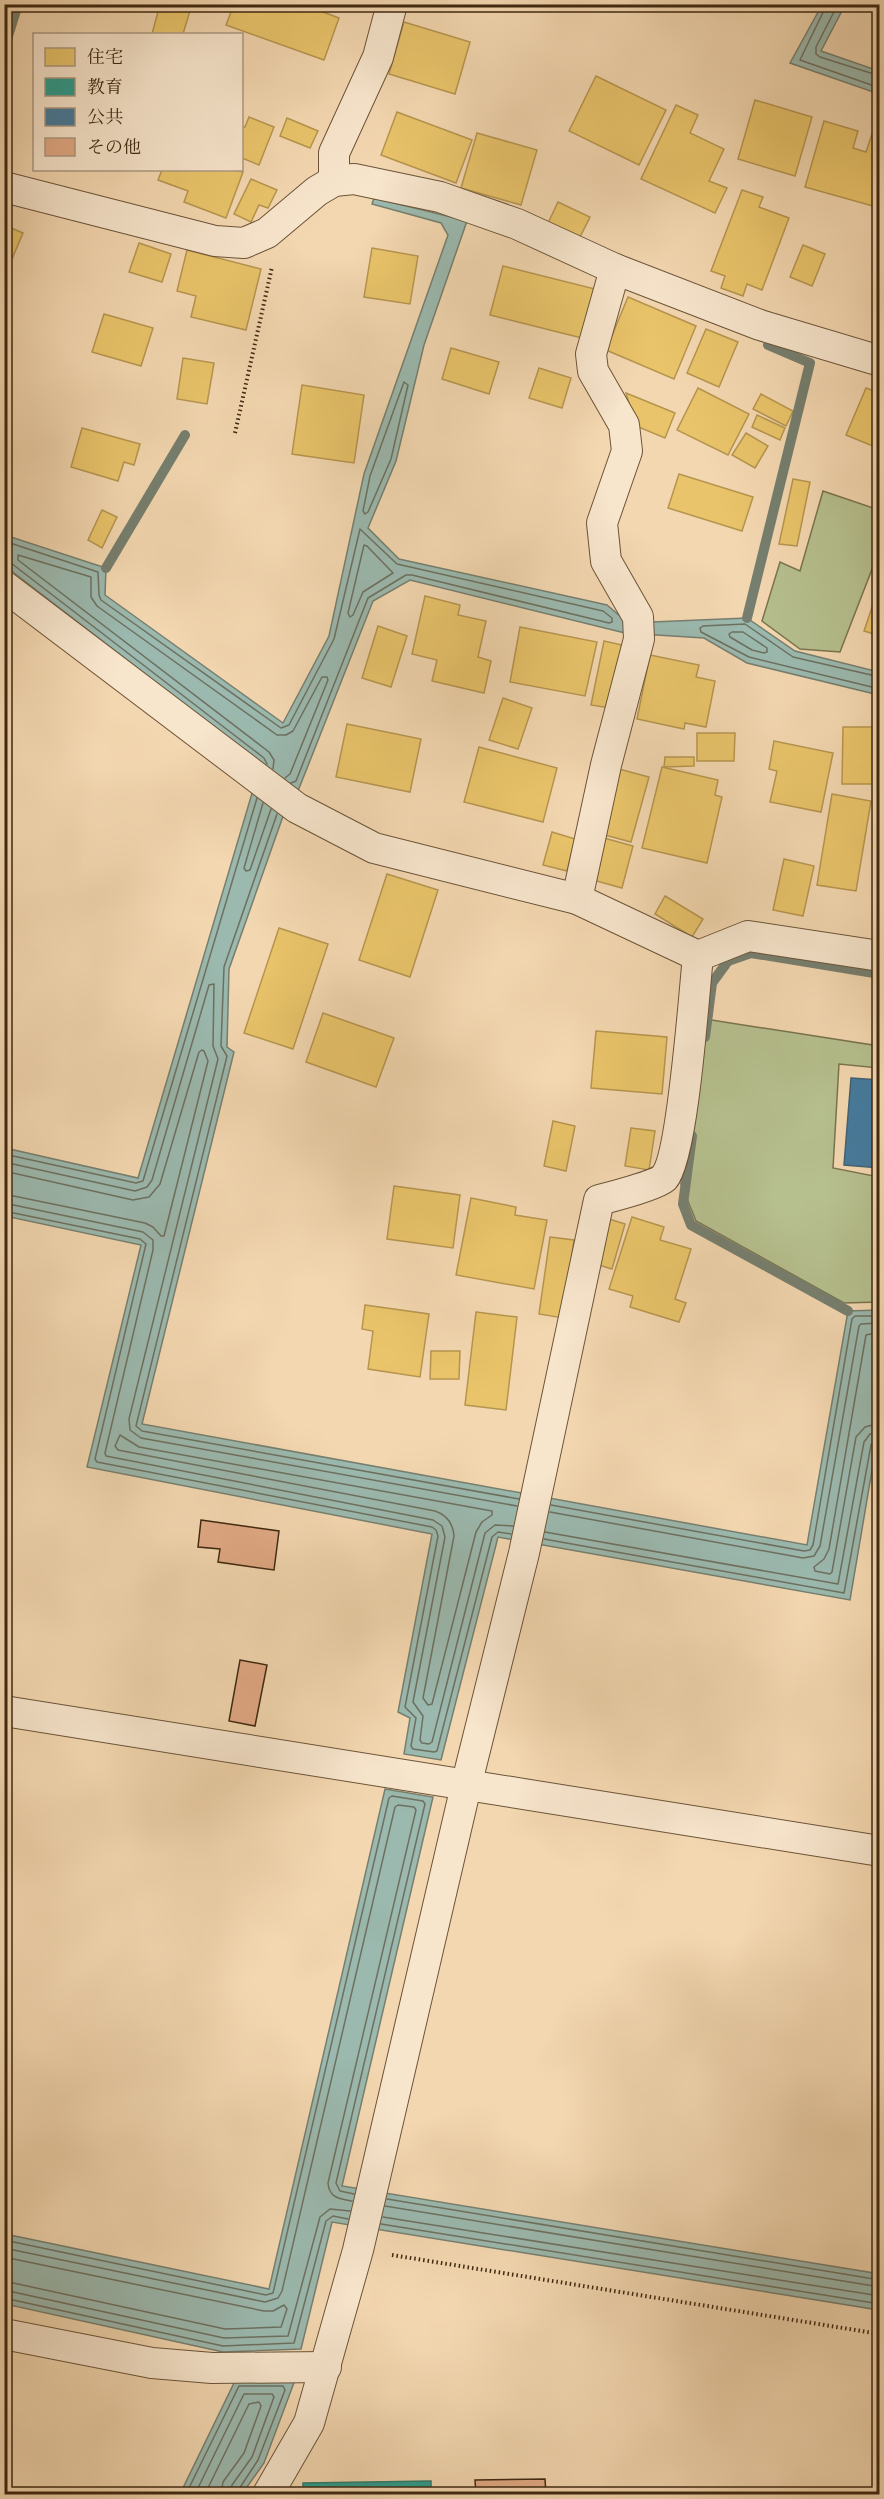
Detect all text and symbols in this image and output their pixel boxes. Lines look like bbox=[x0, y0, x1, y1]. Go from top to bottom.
legend bbox=[33, 33, 243, 171]
text: 住宅 bbox=[87, 46, 123, 68]
text: 教育 bbox=[87, 76, 123, 98]
text: 公共 bbox=[87, 106, 123, 128]
text: その他 bbox=[87, 136, 141, 158]

